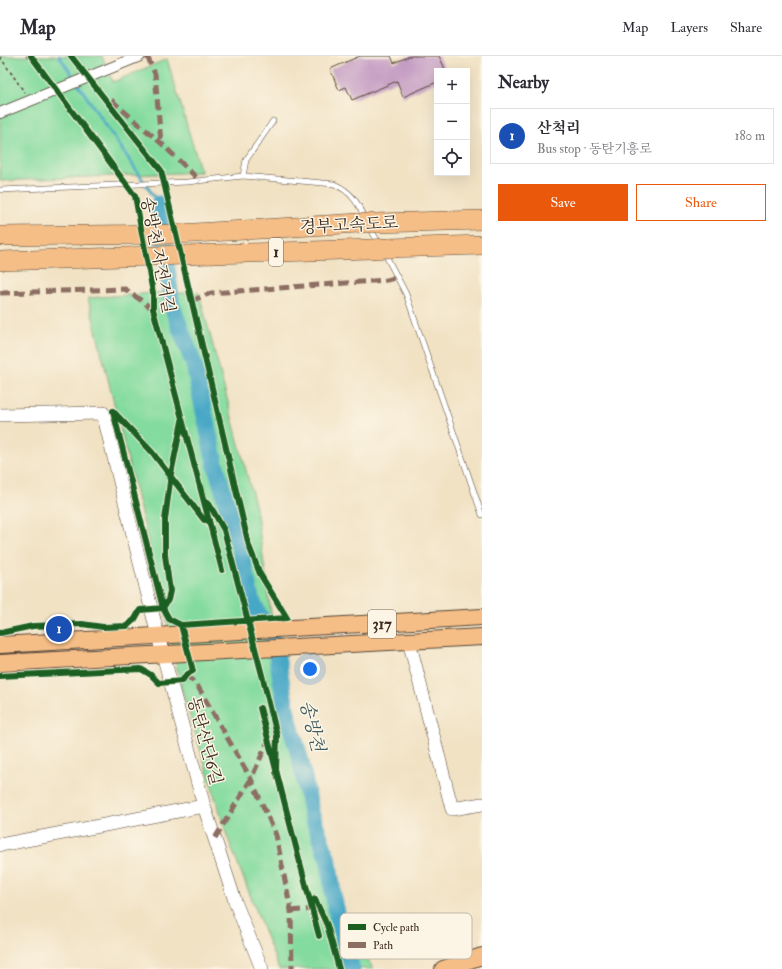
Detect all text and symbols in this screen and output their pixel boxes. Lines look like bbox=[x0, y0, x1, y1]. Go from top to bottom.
text: Map bbox=[20, 16, 56, 40]
text: Map bbox=[622, 19, 648, 36]
text: Layers bbox=[670, 19, 708, 36]
text: Share bbox=[730, 19, 762, 36]
map controls bbox=[434, 68, 470, 176]
button: + bbox=[434, 68, 470, 104]
text: Nearby bbox=[498, 72, 549, 93]
button: − bbox=[434, 104, 470, 140]
text: 산척리 bbox=[537, 119, 580, 138]
text: 1 bbox=[510, 128, 514, 144]
text: 180 m bbox=[735, 128, 765, 144]
button: locate bbox=[434, 140, 470, 176]
text: Bus stop · 동탄기흥로 bbox=[537, 141, 652, 157]
button: Save bbox=[498, 184, 628, 221]
button: Share bbox=[636, 184, 766, 221]
street label: 송방천 자전거길 bbox=[136, 195, 180, 315]
street label: 경부고속도로 bbox=[299, 212, 399, 238]
road number: 1 bbox=[269, 238, 283, 266]
road number: 317 bbox=[368, 610, 396, 638]
pin: 1 bbox=[46, 614, 72, 644]
your location bbox=[300, 659, 320, 679]
street label: 동탄산단6길 bbox=[183, 694, 227, 788]
water label: 송방천 bbox=[295, 698, 330, 756]
legend bbox=[340, 913, 472, 959]
text: Cycle path bbox=[373, 921, 419, 935]
text: Path bbox=[373, 939, 393, 952]

